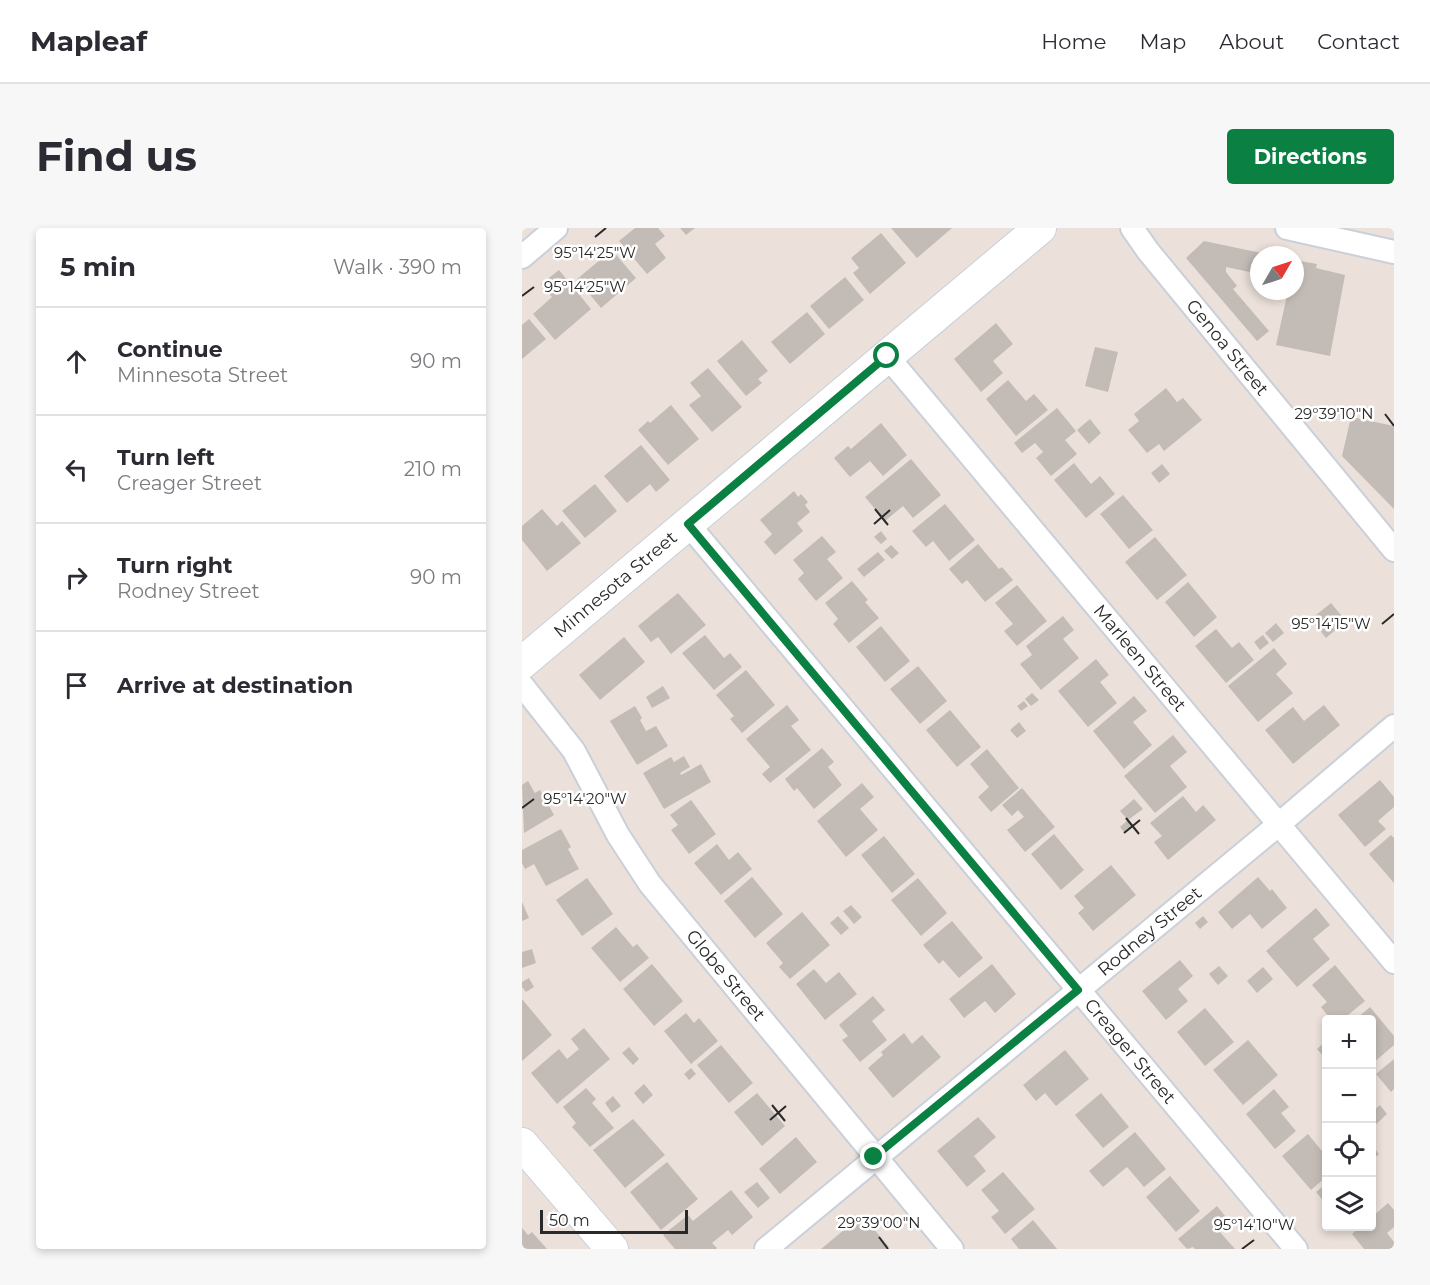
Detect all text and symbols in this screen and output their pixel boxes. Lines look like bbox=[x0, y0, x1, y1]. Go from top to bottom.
text: Mapleaf bbox=[30, 24, 147, 58]
text: Home bbox=[1041, 29, 1106, 54]
text: Map bbox=[1139, 29, 1186, 54]
text: About bbox=[1219, 29, 1284, 54]
text: Contact bbox=[1317, 29, 1400, 54]
button: Directions bbox=[1227, 129, 1394, 184]
text: Find us bbox=[36, 130, 197, 182]
text: 95°14'25"W bbox=[554, 243, 636, 262]
north arrow bbox=[1250, 246, 1304, 300]
text: 5 min bbox=[60, 251, 136, 283]
text: Walk · 390 m bbox=[333, 255, 462, 279]
text: 95°14'25"W bbox=[544, 277, 626, 296]
street label: Genoa Street bbox=[1181, 295, 1273, 400]
text: Continue bbox=[117, 336, 223, 363]
route start bbox=[873, 342, 899, 368]
icon: ahead bbox=[60, 345, 93, 378]
text: 90 m bbox=[410, 349, 462, 373]
text: Minnesota Street bbox=[117, 363, 288, 387]
text: 29°39'10"N bbox=[1295, 404, 1373, 423]
text: Turn left bbox=[117, 444, 215, 471]
icon: left bbox=[60, 453, 93, 486]
text: 210 m bbox=[404, 457, 462, 481]
text: Creager Street bbox=[117, 471, 262, 495]
street label: Minnesota Street bbox=[549, 527, 682, 643]
text: Turn right bbox=[117, 552, 232, 579]
icon: right bbox=[60, 561, 93, 594]
text: 90 m bbox=[410, 565, 462, 589]
text: Rodney Street bbox=[117, 579, 260, 603]
street label: Marleen Street bbox=[1089, 600, 1191, 716]
text: 95°14'15"W bbox=[1291, 614, 1371, 633]
icon: arrive bbox=[60, 669, 93, 702]
text: Arrive at destination bbox=[117, 672, 353, 699]
text: 95°14'20"W bbox=[543, 789, 627, 808]
street label: Rodney Street bbox=[1093, 882, 1206, 981]
street label: Globe Street bbox=[681, 925, 770, 1026]
street label: Creager Street bbox=[1080, 994, 1180, 1108]
map controls bbox=[1322, 1015, 1376, 1231]
button: + bbox=[1322, 1015, 1376, 1069]
button: − bbox=[1322, 1069, 1376, 1123]
button: locate bbox=[1322, 1123, 1376, 1177]
route end bbox=[860, 1143, 886, 1169]
button: layers bbox=[1322, 1177, 1376, 1231]
scale bar bbox=[540, 1207, 688, 1234]
text: 50 m bbox=[549, 1211, 590, 1230]
text: 29°39'00"N bbox=[838, 1213, 920, 1232]
text: 95°14'10"W bbox=[1214, 1215, 1295, 1234]

